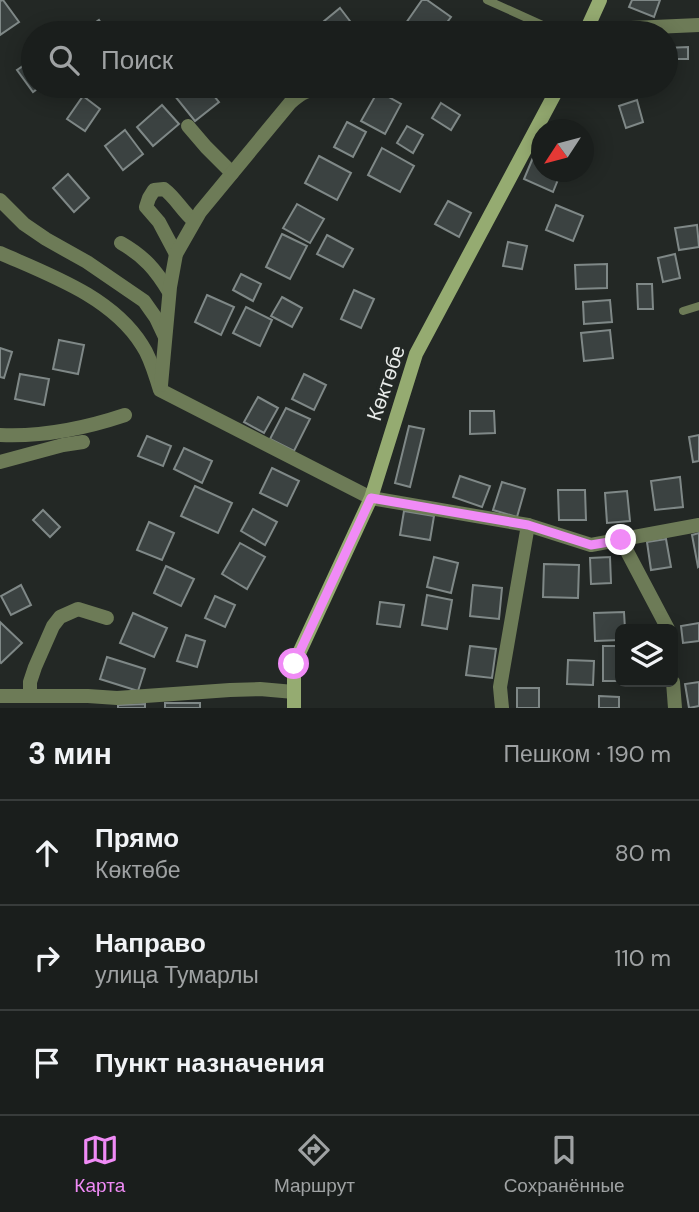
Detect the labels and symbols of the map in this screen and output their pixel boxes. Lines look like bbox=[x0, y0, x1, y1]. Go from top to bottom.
north arrow bbox=[531, 119, 594, 182]
street label: Көктөбе bbox=[360, 342, 412, 424]
route end bbox=[605, 524, 636, 555]
route start bbox=[278, 648, 309, 679]

